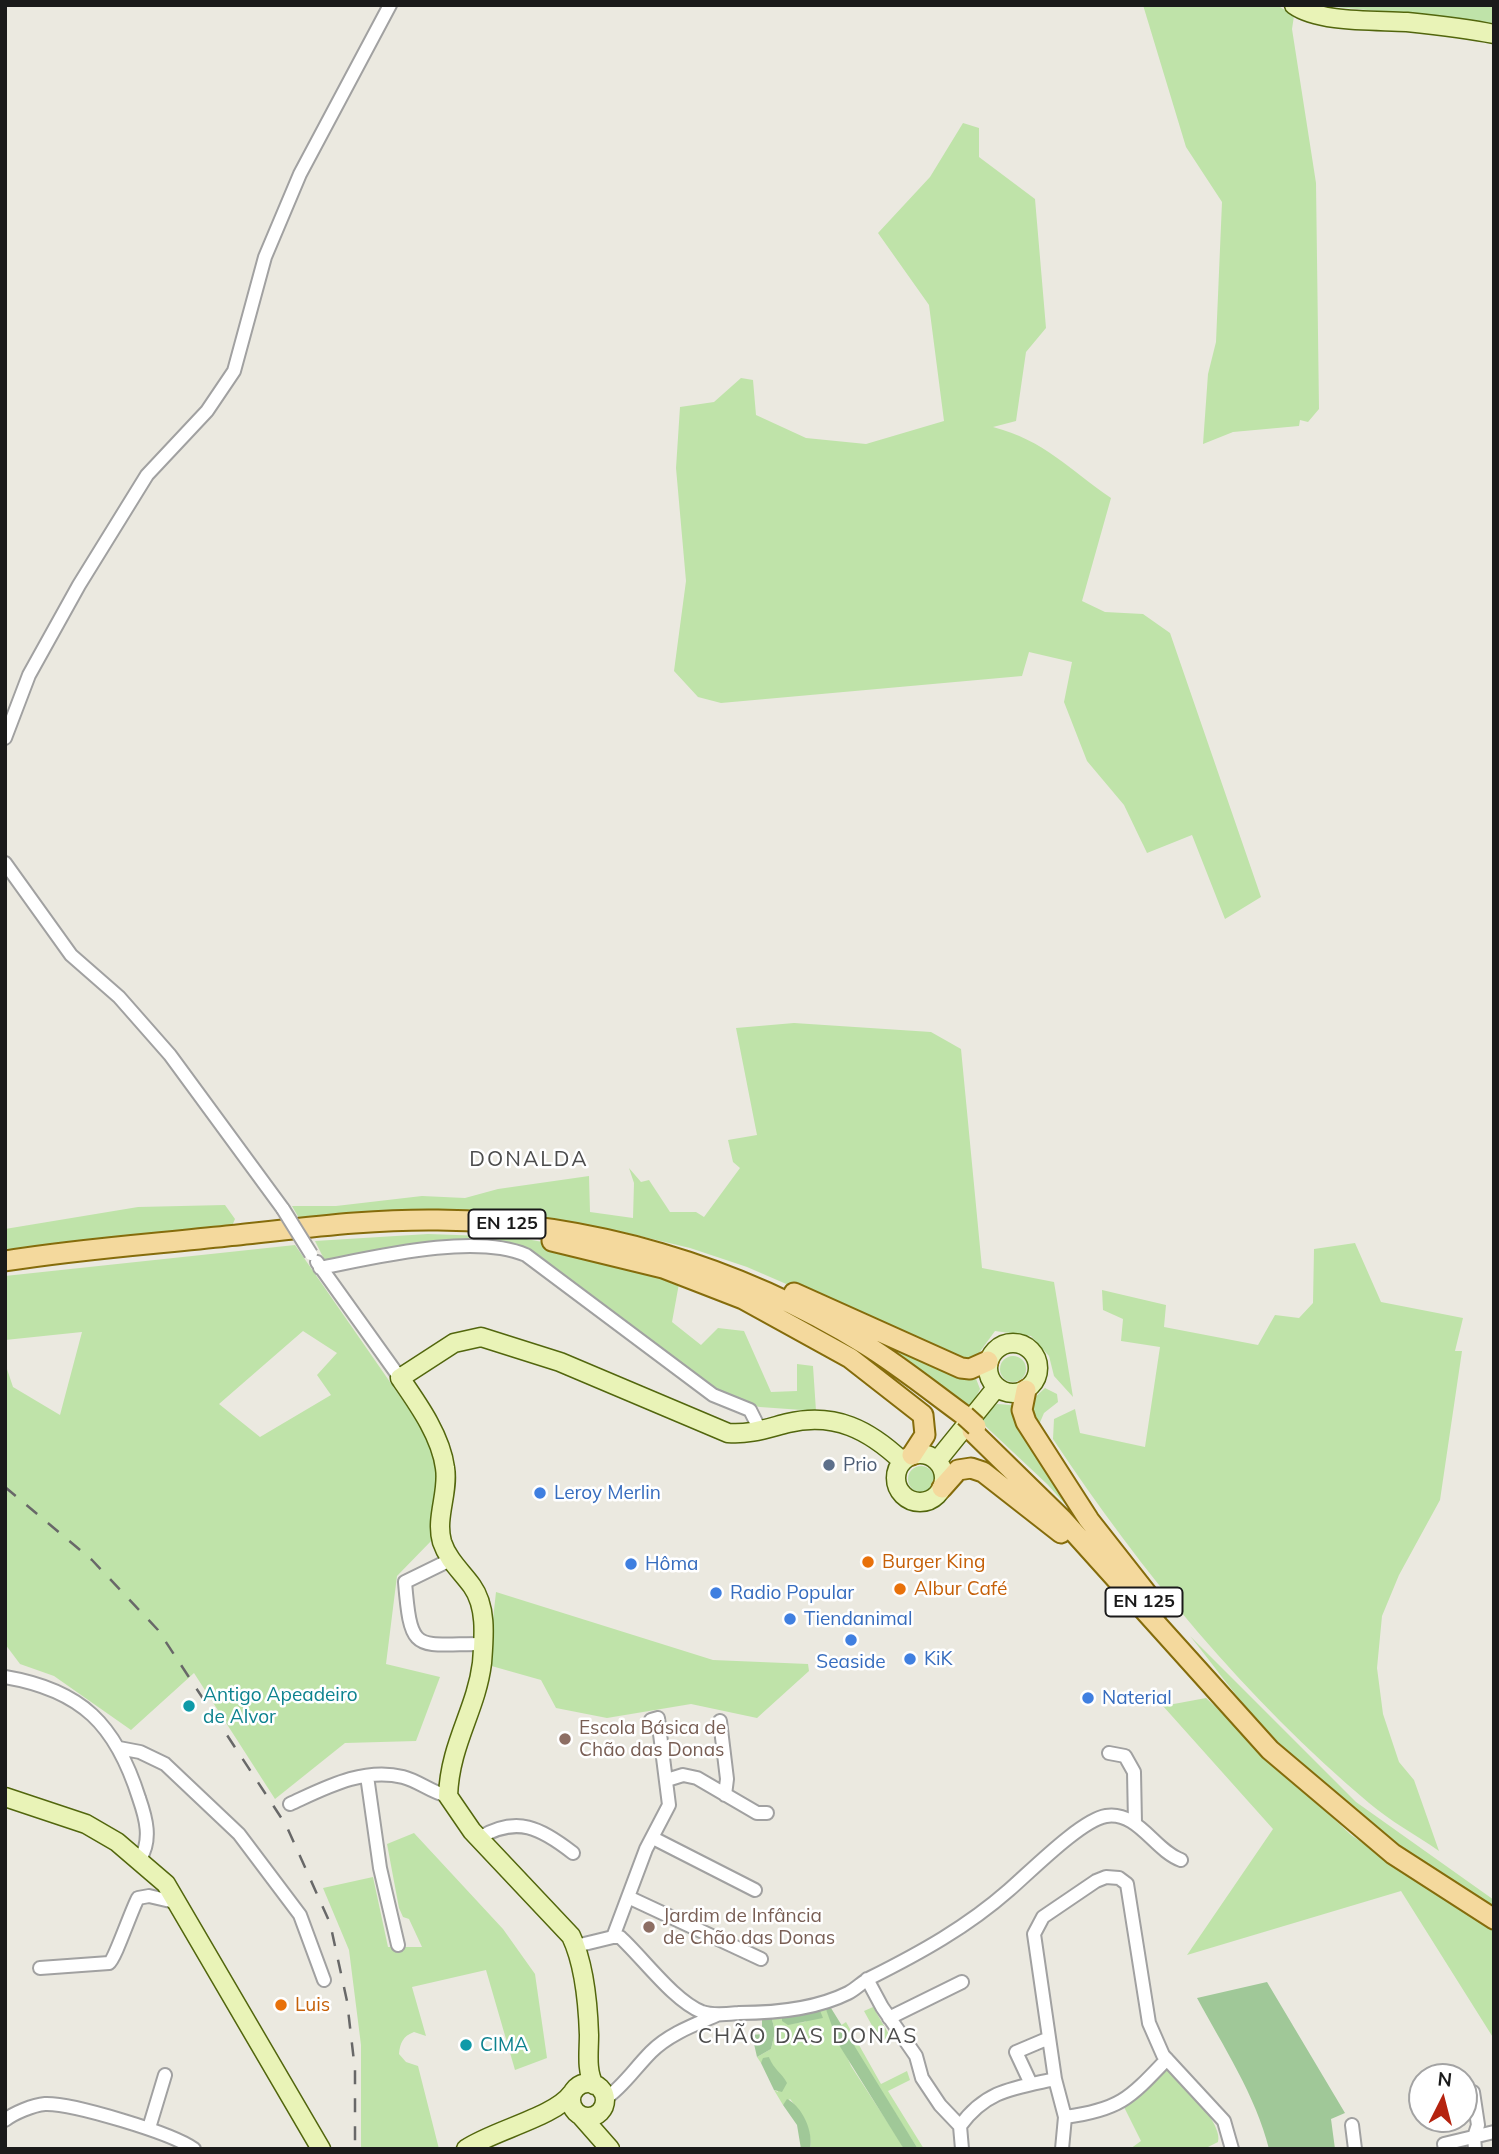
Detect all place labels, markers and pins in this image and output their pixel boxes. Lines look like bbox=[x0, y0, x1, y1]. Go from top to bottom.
place label: Prio bbox=[843, 1454, 877, 1476]
marker: Prio bbox=[821, 1457, 837, 1473]
place label: Leroy Merlin bbox=[554, 1482, 661, 1504]
marker: Leroy Merlin bbox=[532, 1485, 548, 1501]
place label: Burger King bbox=[882, 1551, 985, 1573]
place label: Hôma bbox=[645, 1553, 698, 1575]
marker: Burger King bbox=[860, 1554, 876, 1570]
marker: Hôma bbox=[623, 1556, 639, 1572]
place label: Albur Café bbox=[914, 1578, 1007, 1600]
marker: Albur Café bbox=[892, 1581, 908, 1597]
place label: Radio Popular bbox=[730, 1582, 854, 1604]
marker: Radio Popular bbox=[708, 1585, 724, 1601]
place label: Tiendanimal bbox=[804, 1608, 913, 1630]
marker: Tiendanimal bbox=[782, 1611, 798, 1627]
marker: Seaside bbox=[843, 1632, 859, 1648]
place label: KiK bbox=[924, 1648, 953, 1670]
place label: Seaside bbox=[816, 1651, 886, 1673]
marker: KiK bbox=[902, 1651, 918, 1667]
place label: Antigo Apeadeiro de Alvor bbox=[203, 1684, 358, 1728]
place label: Naterial bbox=[1102, 1687, 1172, 1709]
marker: Naterial bbox=[1080, 1690, 1096, 1706]
marker: Antigo Apeadeiro de Alvor bbox=[181, 1698, 197, 1714]
place label: Escola Básica de Chão das Donas bbox=[579, 1717, 726, 1761]
marker: Escola Básica de Chão das Donas bbox=[557, 1731, 573, 1747]
place label: Jardim de Infância de Chão das Donas bbox=[663, 1905, 835, 1949]
marker: Jardim de Infância de Chão das Donas bbox=[641, 1919, 657, 1935]
place label: Luis bbox=[295, 1994, 330, 2016]
marker: Luis bbox=[273, 1997, 289, 2013]
place label: CIMA bbox=[480, 2034, 528, 2056]
marker: CIMA bbox=[458, 2037, 474, 2053]

